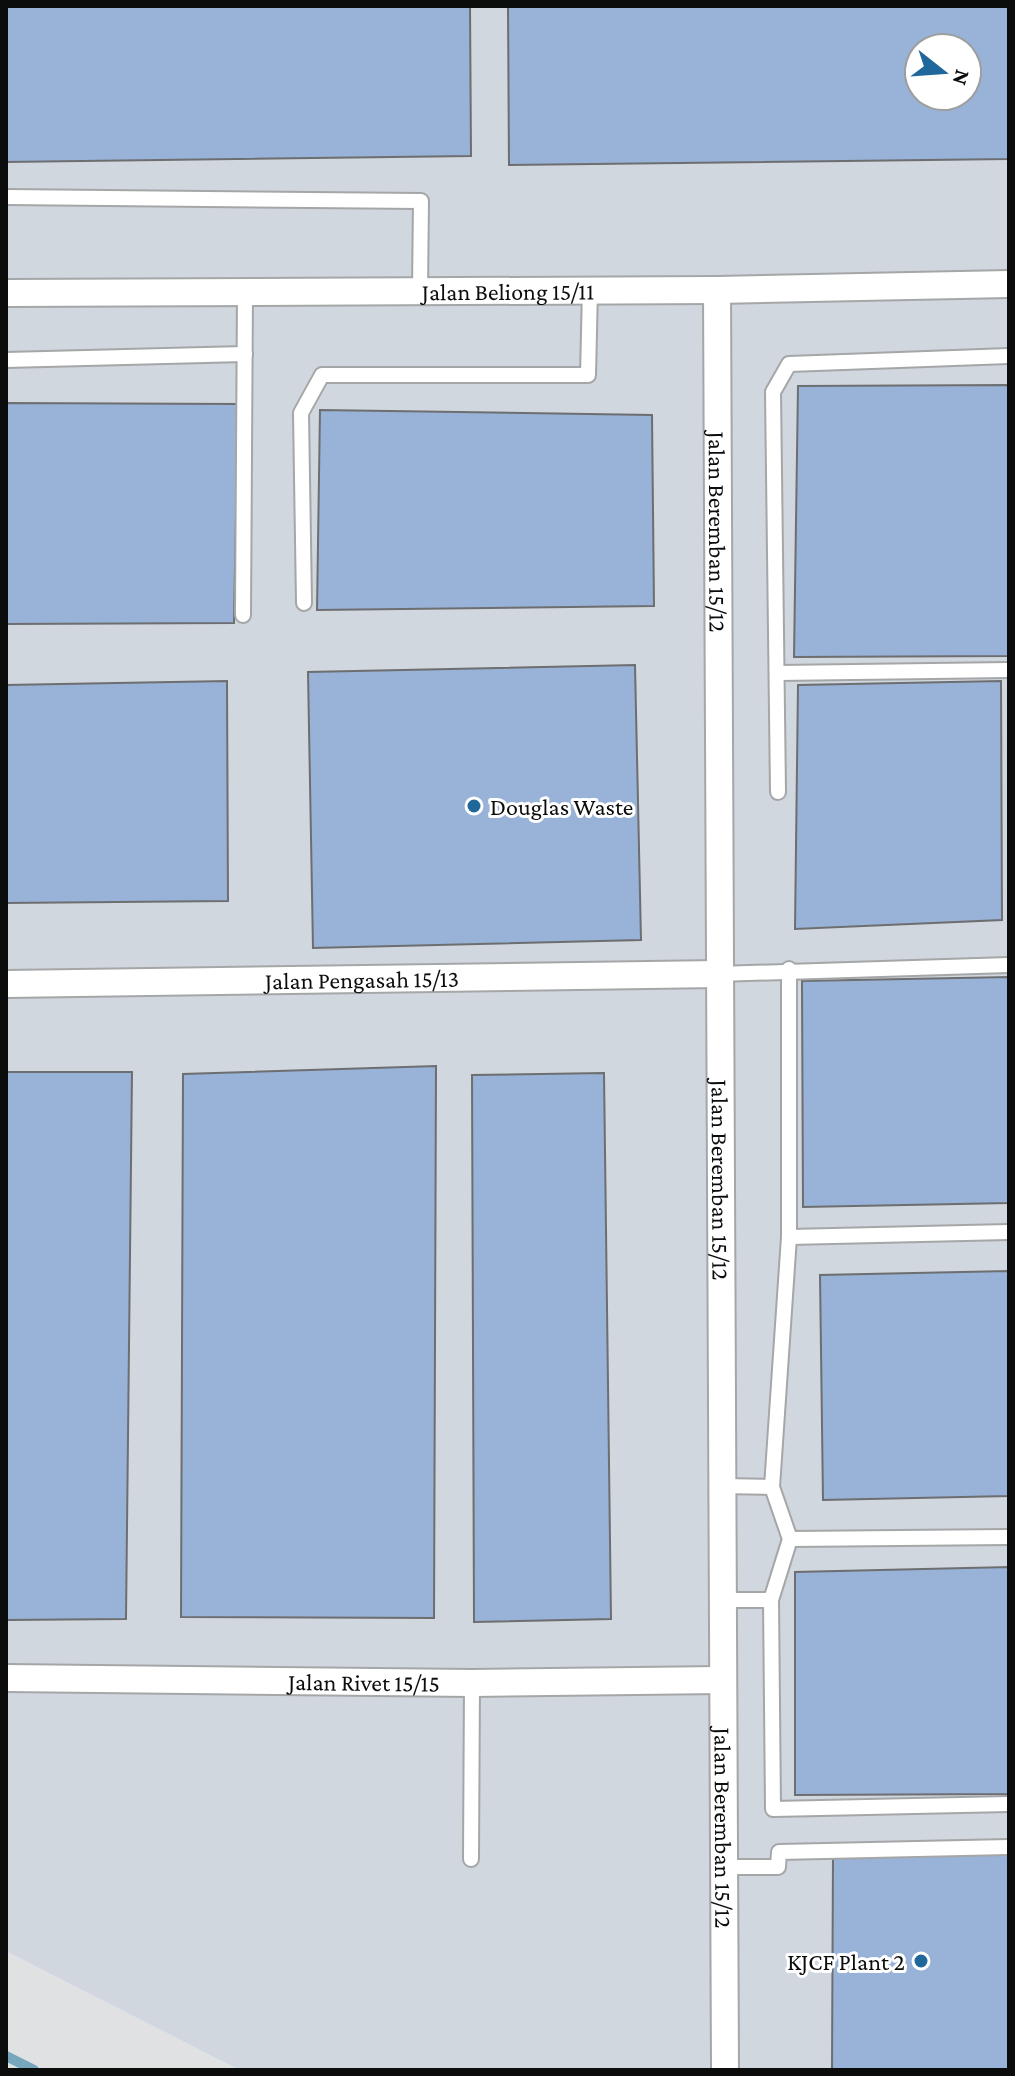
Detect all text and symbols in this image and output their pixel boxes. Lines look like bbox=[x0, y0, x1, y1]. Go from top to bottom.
north arrow bbox=[903, 32, 983, 112]
text: N bbox=[948, 67, 976, 89]
street label: Jalan Beliong 15/11 bbox=[420, 277, 594, 305]
street label: Jalan Beremban 15/12 bbox=[704, 429, 732, 633]
place label: Douglas Waste bbox=[490, 793, 633, 820]
marker: Douglas Waste bbox=[465, 797, 483, 815]
street label: Jalan Pengasah 15/13 bbox=[263, 964, 459, 994]
street label: Jalan Beremban 15/12 bbox=[707, 1077, 735, 1281]
street label: Jalan Rivet 15/15 bbox=[286, 1668, 440, 1696]
street label: Jalan Beremban 15/12 bbox=[710, 1725, 738, 1929]
place label: KJCF Plant 2 bbox=[787, 1948, 905, 1975]
marker: KJCF Plant 2 bbox=[912, 1952, 930, 1970]

